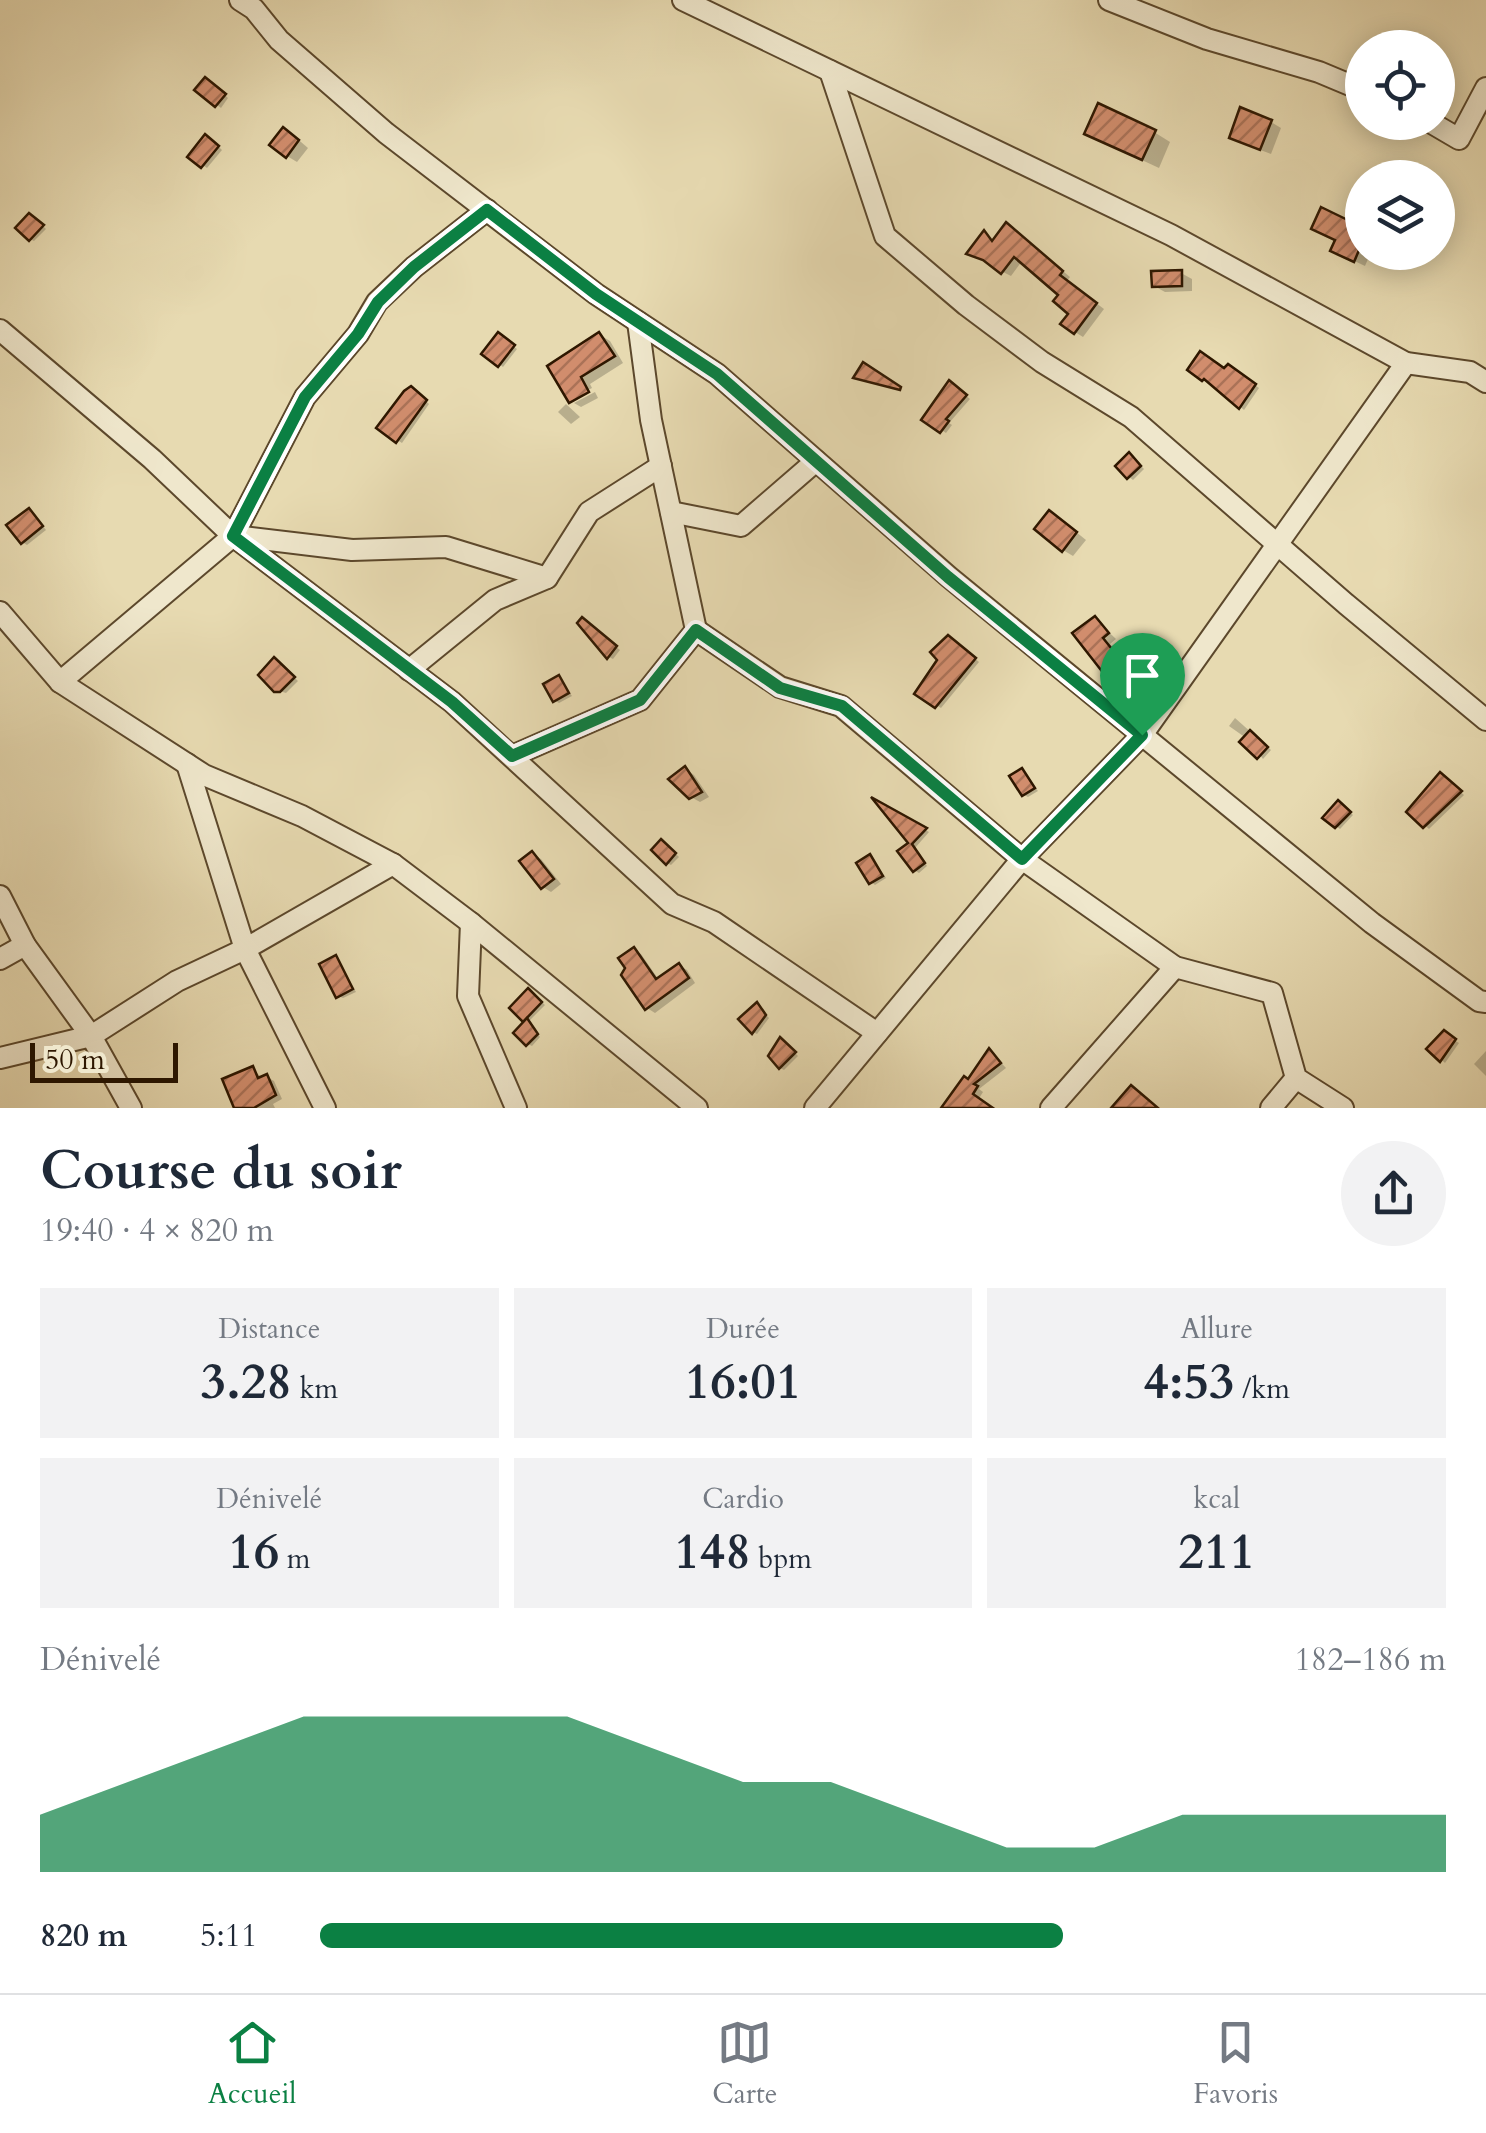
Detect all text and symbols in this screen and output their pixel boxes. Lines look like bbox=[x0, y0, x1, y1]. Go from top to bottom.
map controls bbox=[1345, 30, 1455, 270]
button: locate bbox=[1345, 30, 1455, 140]
button: layers bbox=[1345, 160, 1455, 270]
pin bbox=[1100, 633, 1185, 736]
icon: arrive bbox=[1115, 648, 1170, 703]
scale bar bbox=[30, 1038, 178, 1082]
text: 50 m bbox=[45, 1041, 105, 1079]
text: Course du soir bbox=[40, 1134, 402, 1208]
button: share bbox=[1341, 1141, 1446, 1246]
text: 19:40 · 4 × 820 m bbox=[40, 1209, 274, 1253]
text: Distance bbox=[218, 1310, 321, 1348]
text: Durée bbox=[706, 1310, 780, 1348]
text: Allure bbox=[1180, 1310, 1253, 1348]
text: 3.28 bbox=[201, 1348, 292, 1416]
text: 16:01 bbox=[685, 1348, 801, 1416]
text: 4:53 bbox=[1143, 1348, 1235, 1416]
text: km bbox=[292, 1370, 338, 1408]
text: /km bbox=[1235, 1370, 1290, 1408]
text: Dénivelé bbox=[216, 1480, 322, 1518]
text: Cardio bbox=[702, 1480, 784, 1518]
text: kcal bbox=[1193, 1480, 1240, 1518]
text: 16 bbox=[228, 1518, 279, 1586]
text: 148 bbox=[674, 1518, 751, 1586]
text: 211 bbox=[1178, 1518, 1255, 1586]
text: m bbox=[279, 1540, 311, 1578]
text: bpm bbox=[751, 1540, 812, 1578]
text: Dénivelé bbox=[40, 1638, 161, 1682]
text: 182–186 m bbox=[1294, 1638, 1446, 1682]
text: 820 m bbox=[40, 1914, 127, 1958]
text: 5:11 bbox=[200, 1914, 257, 1958]
tab: Accueil bbox=[208, 2015, 296, 2113]
tab: Carte bbox=[712, 2015, 778, 2113]
tab: Favoris bbox=[1193, 2015, 1278, 2113]

